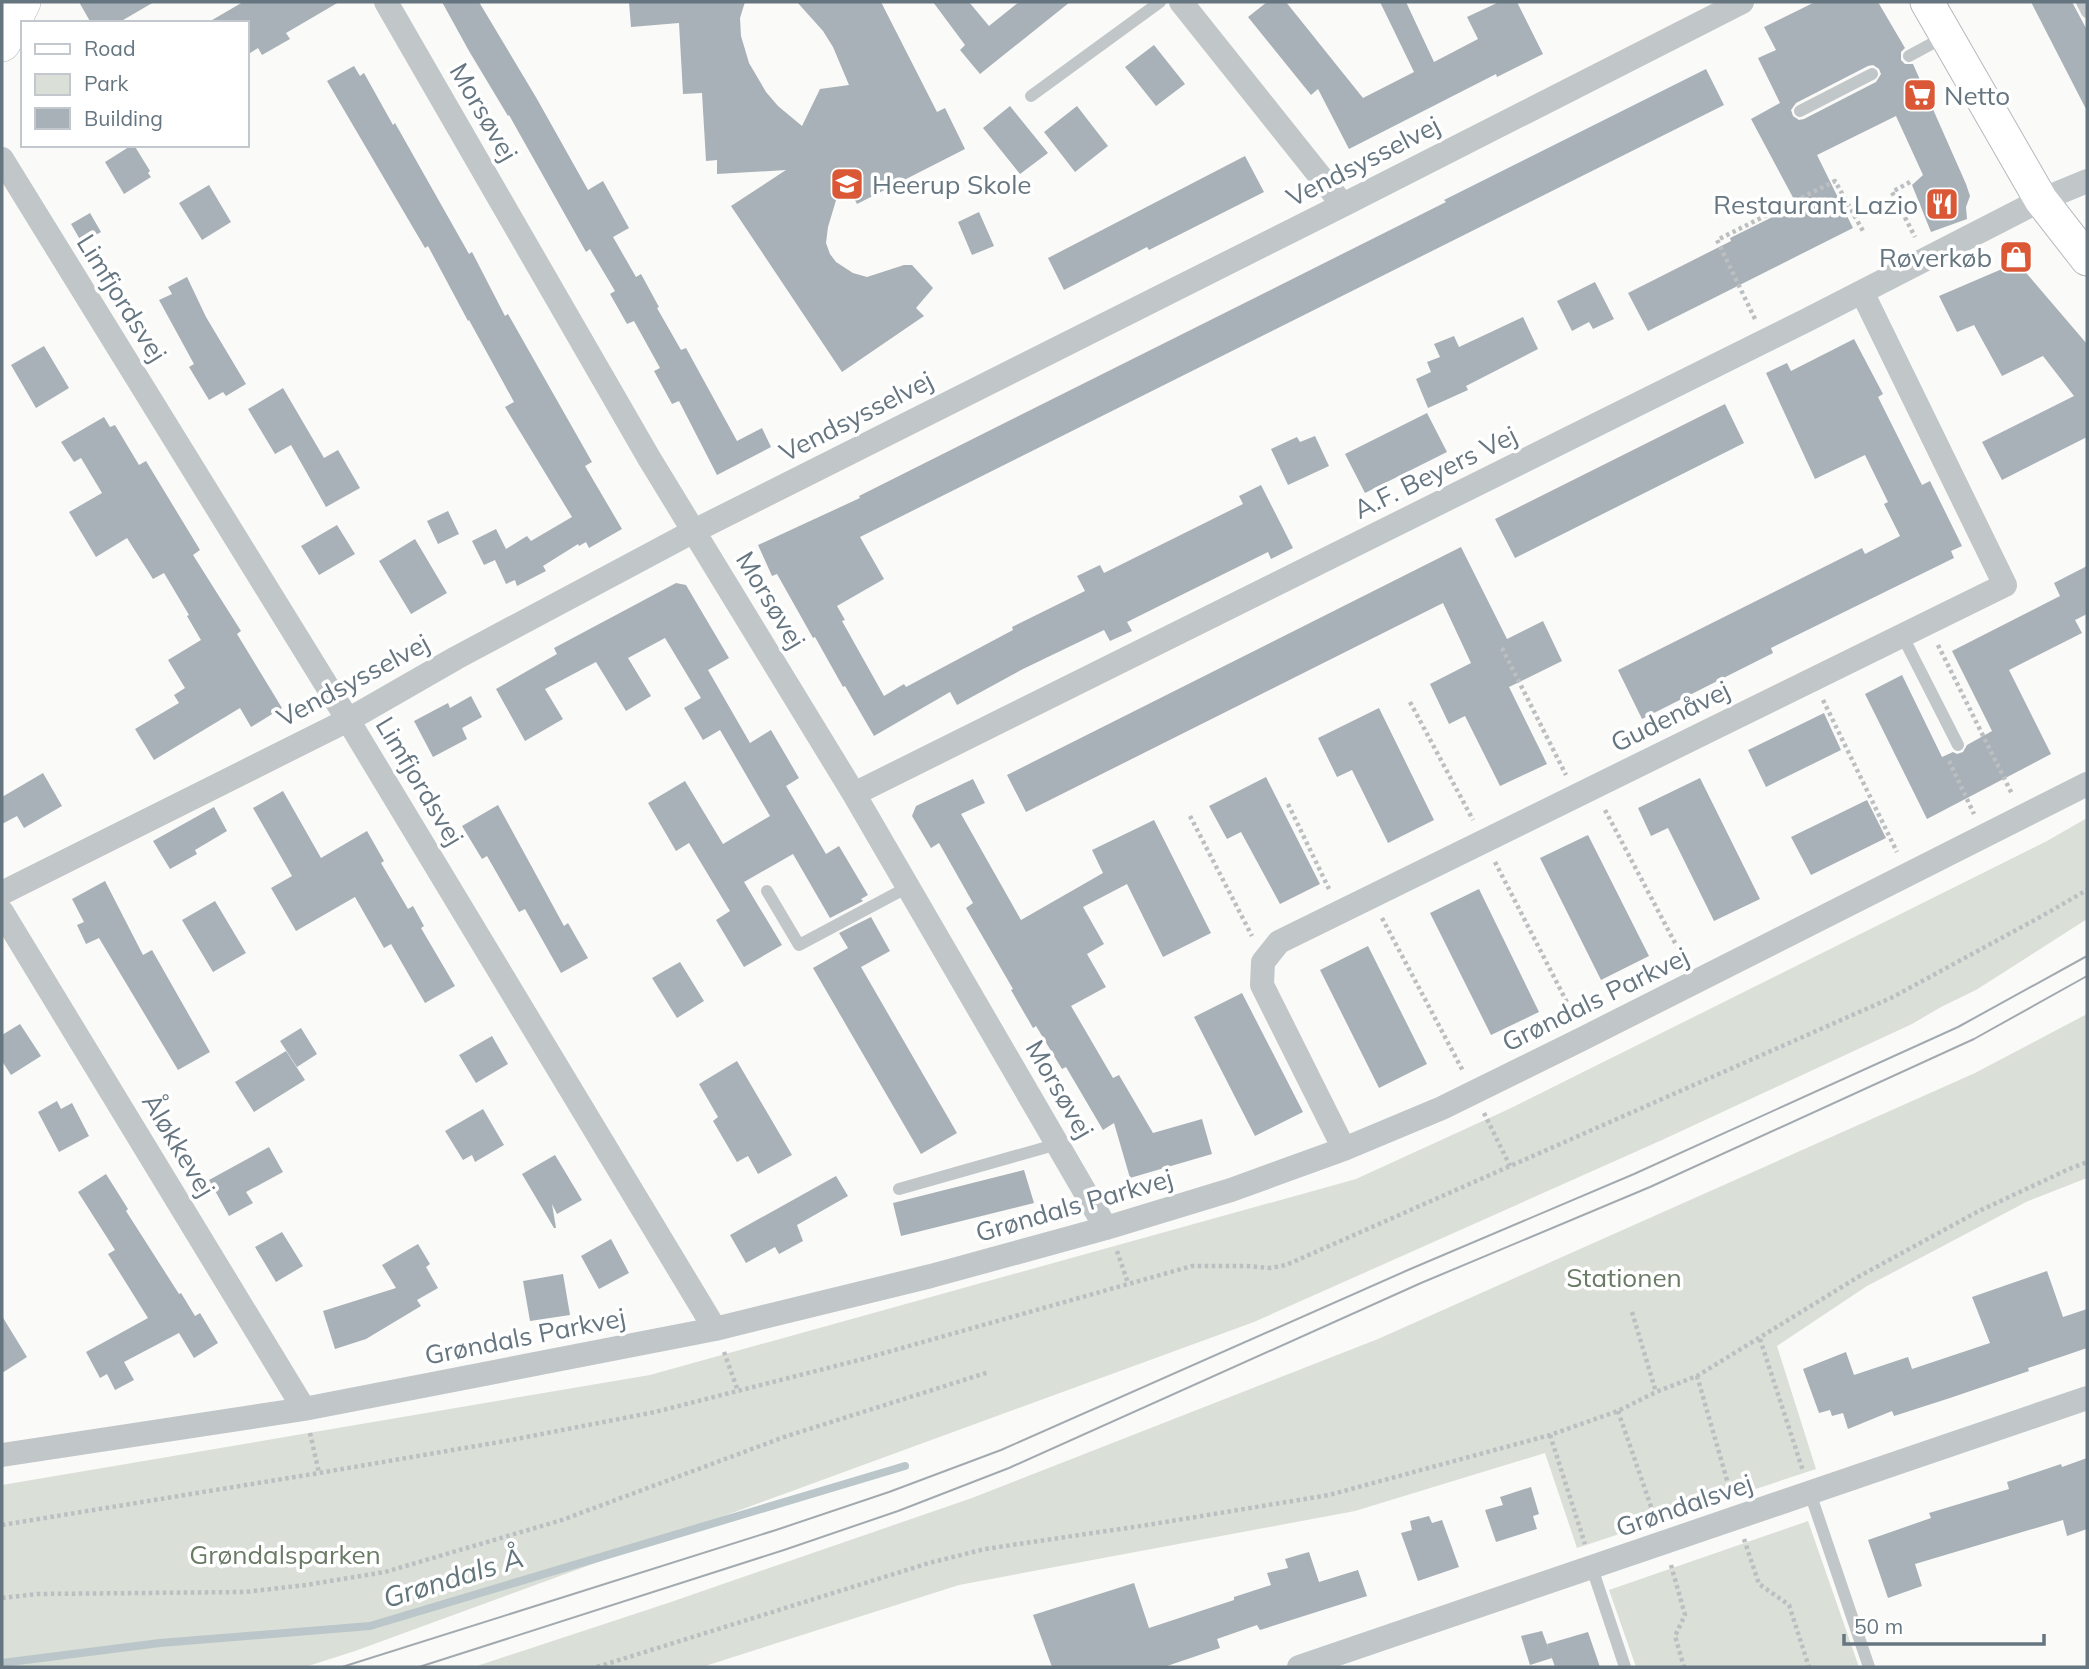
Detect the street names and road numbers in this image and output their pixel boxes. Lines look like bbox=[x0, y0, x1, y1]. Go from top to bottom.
street label: Morsøvej bbox=[443, 57, 525, 167]
street label: Vendsysselvej bbox=[1281, 108, 1445, 214]
street label: Limfjordsvej bbox=[70, 228, 174, 368]
street label: Vendsysselvej bbox=[774, 363, 938, 469]
street label: A.F. Beyers Vej bbox=[1348, 418, 1522, 526]
street label: Morsøvej bbox=[729, 545, 813, 655]
street label: Vendsysselvej bbox=[271, 626, 435, 734]
street label: Gudenåvej bbox=[1605, 673, 1735, 759]
street label: Limfjordsvej bbox=[369, 711, 471, 851]
street label: Grøndals Parkvej bbox=[1496, 940, 1694, 1058]
street label: Morsøvej bbox=[1019, 1034, 1101, 1144]
street label: Åløkkevej bbox=[135, 1087, 223, 1203]
street label: Grøndals Parkvej bbox=[972, 1161, 1176, 1249]
street label: Grøndals Parkvej bbox=[422, 1300, 628, 1372]
street label: Grøndalsvej bbox=[1611, 1466, 1757, 1544]

